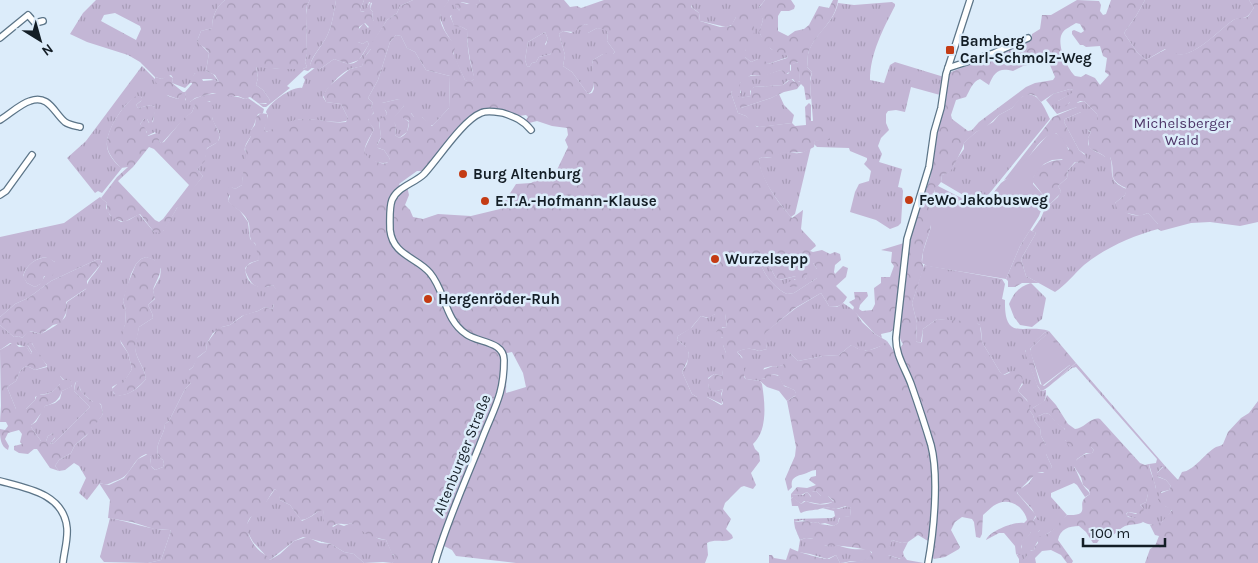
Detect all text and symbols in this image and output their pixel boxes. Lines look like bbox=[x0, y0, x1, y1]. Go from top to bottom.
north arrow bbox=[15, 15, 65, 65]
place label: Bamberg Carl-Schmolz-Weg bbox=[960, 32, 1092, 67]
text: N bbox=[38, 40, 57, 60]
marker: Bamberg Carl-Schmolz-Weg bbox=[944, 44, 956, 56]
park label: Michelsberger Wald bbox=[1133, 114, 1231, 149]
place label: Burg Altenburg bbox=[473, 165, 581, 183]
marker: Burg Altenburg bbox=[457, 168, 469, 180]
place label: FeWo Jakobusweg bbox=[919, 191, 1048, 209]
place label: E.T.A.-Hofmann-Klause bbox=[495, 192, 657, 210]
marker: FeWo Jakobusweg bbox=[903, 194, 915, 206]
marker: E.T.A.-Hofmann-Klause bbox=[479, 195, 491, 207]
place label: Wurzelsepp bbox=[725, 250, 808, 268]
marker: Wurzelsepp bbox=[709, 253, 721, 265]
place label: Hergenröder-Ruh bbox=[438, 290, 560, 308]
marker: Hergenröder-Ruh bbox=[422, 293, 434, 305]
street label: Altenburger Straße bbox=[430, 392, 494, 518]
scale bar bbox=[1083, 516, 1166, 548]
text: 100 m bbox=[1090, 524, 1130, 542]

